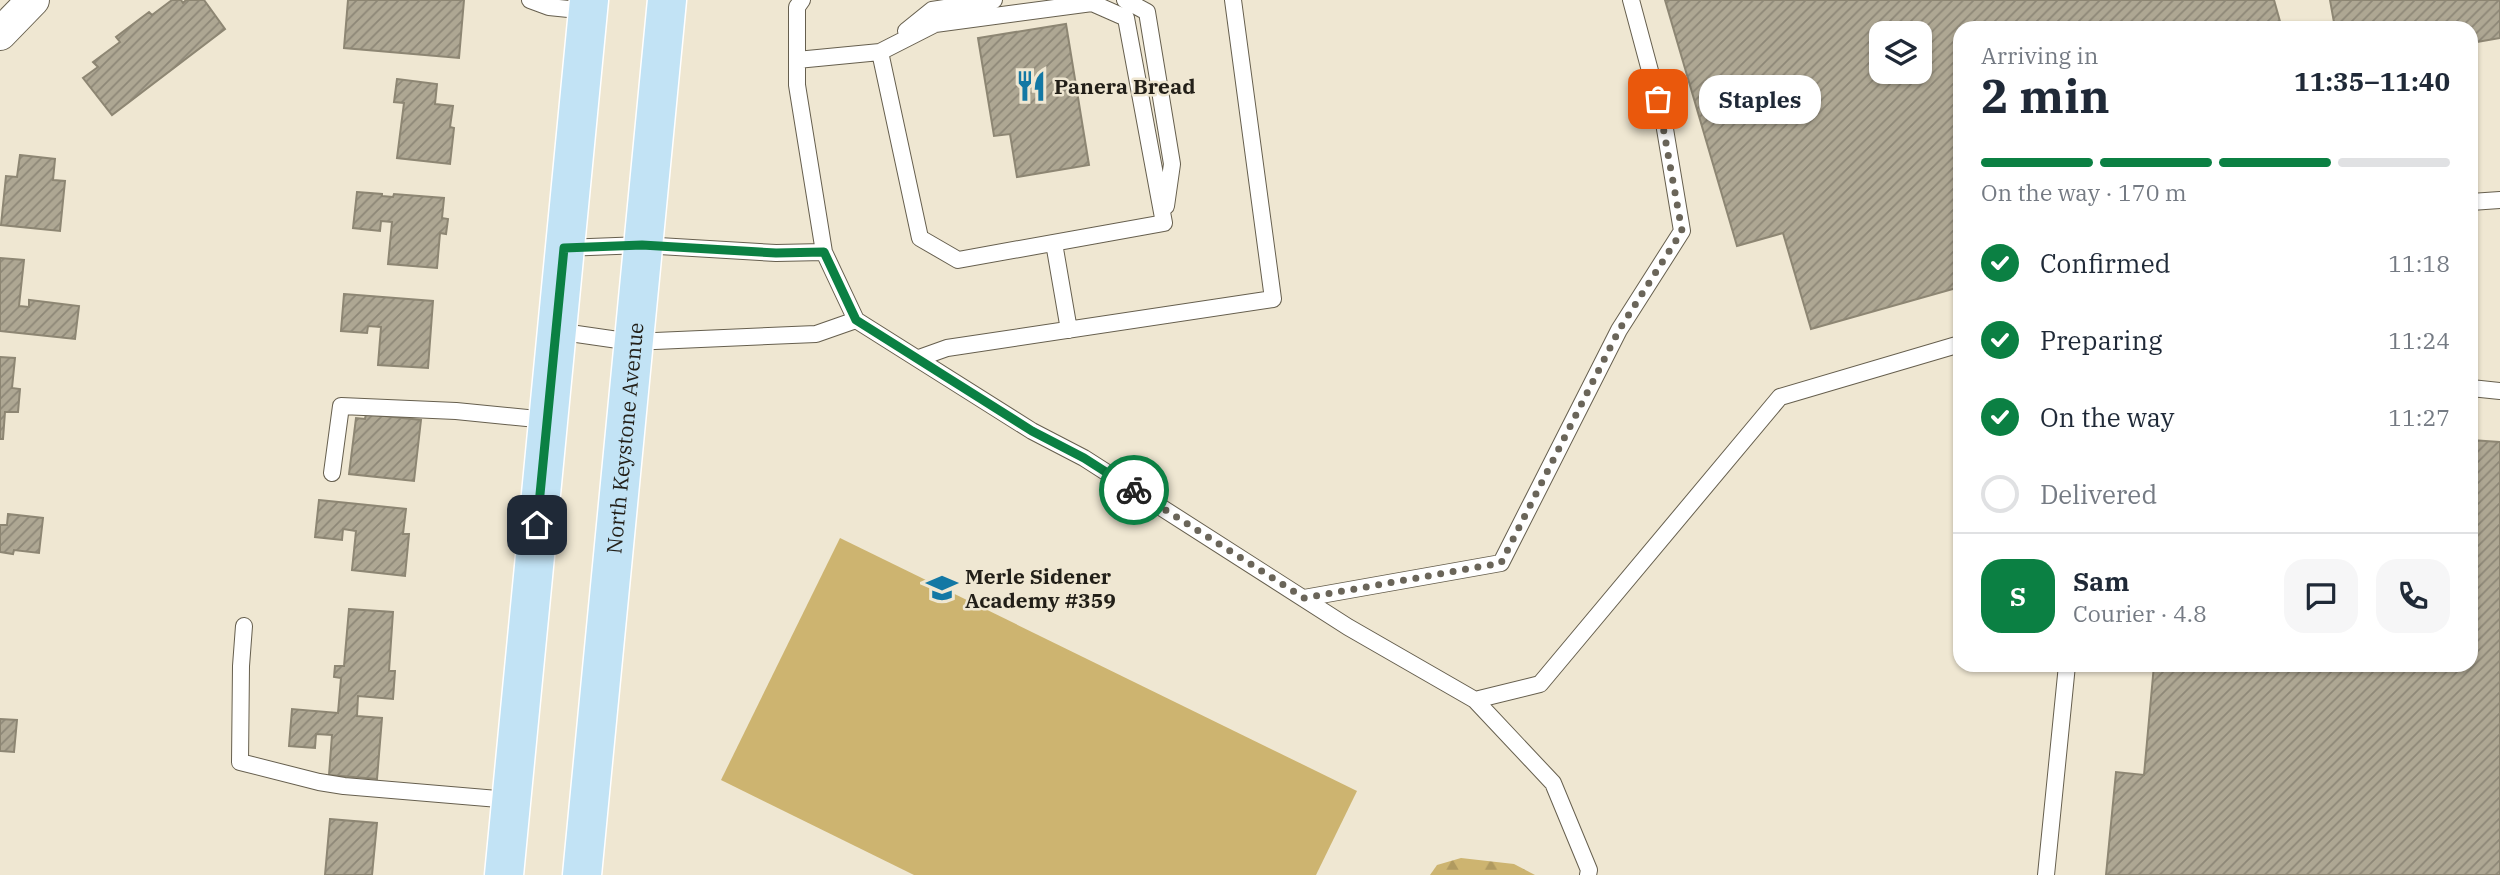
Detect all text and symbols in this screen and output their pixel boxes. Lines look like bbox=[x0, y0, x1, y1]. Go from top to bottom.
map controls bbox=[1869, 21, 1932, 84]
button: layers bbox=[1869, 21, 1932, 84]
text: Arriving in bbox=[1981, 40, 2098, 70]
text: 11:35–11:40 bbox=[2294, 64, 2450, 98]
text: 2 min bbox=[1981, 66, 2110, 126]
restaurant icon: Panera Bread bbox=[1014, 69, 1048, 103]
pin bbox=[1628, 69, 1688, 129]
place label: Panera Bread bbox=[1054, 72, 1195, 100]
callout: Staples bbox=[1700, 74, 1823, 124]
icon: bag bbox=[1639, 80, 1677, 118]
text: Staples bbox=[1719, 84, 1801, 114]
text: On the way · 170 m bbox=[1981, 177, 2187, 207]
icon: check bbox=[1981, 244, 2019, 282]
text: Confirmed bbox=[2040, 246, 2171, 280]
text: 11:18 bbox=[2388, 248, 2450, 278]
street label: North Keystone Avenue bbox=[599, 321, 650, 555]
icon: check bbox=[1981, 321, 2019, 359]
text: Preparing bbox=[2040, 323, 2162, 357]
text: 11:24 bbox=[2388, 325, 2450, 355]
icon: check bbox=[1981, 398, 2019, 436]
text: On the way bbox=[2040, 400, 2174, 434]
text: 11:27 bbox=[2388, 402, 2450, 432]
courier bbox=[1099, 455, 1169, 525]
icon: bike bbox=[1115, 471, 1153, 509]
text: Delivered bbox=[2040, 477, 2157, 511]
pin bbox=[507, 495, 567, 555]
icon: home bbox=[518, 506, 556, 544]
button: chat bbox=[2284, 559, 2358, 633]
button: phone bbox=[2376, 559, 2450, 633]
place label: Merle Sidener Academy #359 bbox=[965, 562, 1116, 614]
text: Sam bbox=[2073, 564, 2129, 598]
school or university icon: Merle Sidener Academy #359 bbox=[925, 571, 959, 605]
text: S bbox=[2010, 579, 2026, 613]
text: Courier · 4.8 bbox=[2073, 598, 2207, 628]

